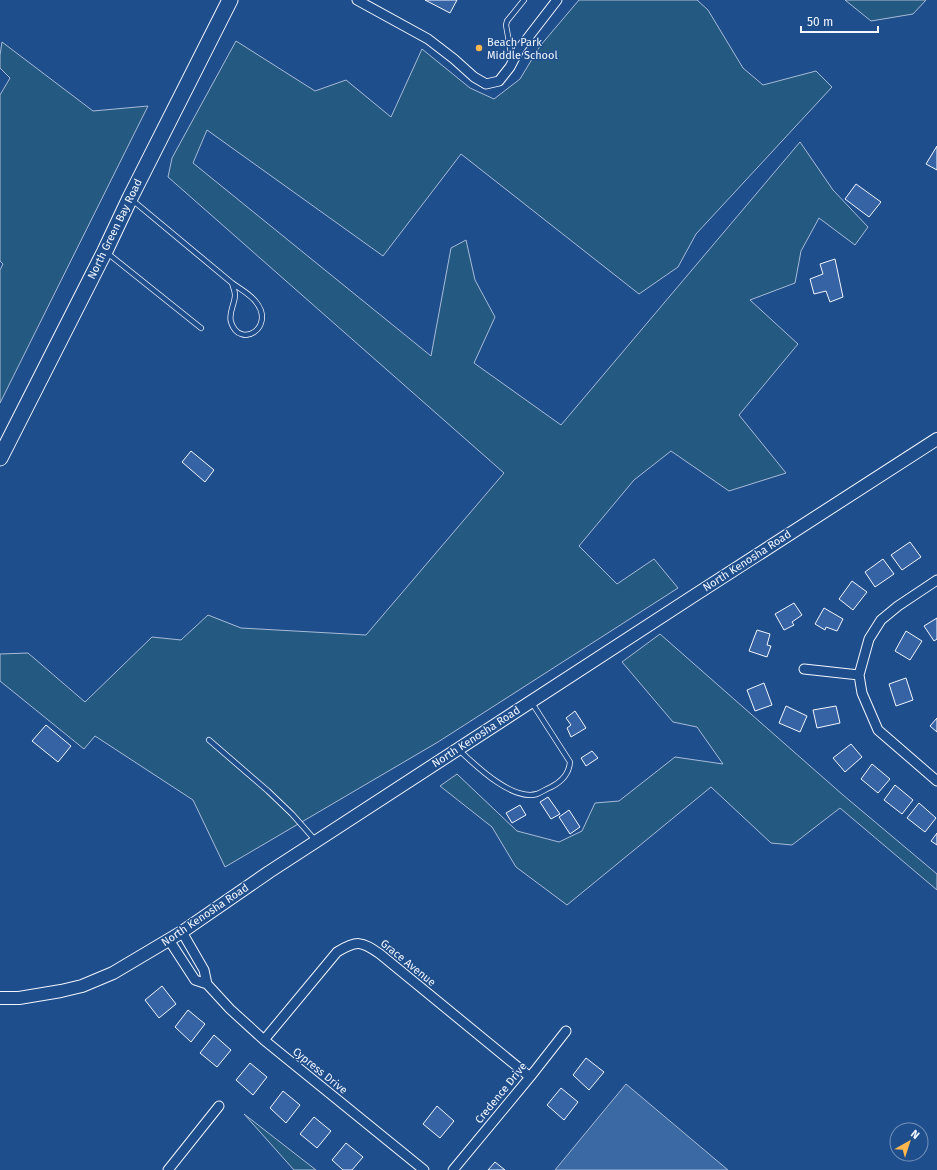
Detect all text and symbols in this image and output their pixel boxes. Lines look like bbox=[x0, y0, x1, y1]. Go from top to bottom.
scale bar bbox=[801, 8, 878, 34]
text: 50 m bbox=[807, 15, 833, 29]
place label: Beach Park Middle School bbox=[487, 36, 558, 62]
marker: Beach Park Middle School bbox=[474, 43, 484, 53]
street label: North Green Bay Road bbox=[85, 177, 145, 281]
street label: North Kenosha Road bbox=[700, 528, 794, 594]
street label: North Kenosha Road bbox=[429, 704, 523, 770]
street label: North Kenosha Road bbox=[159, 881, 251, 949]
street label: Grace Avenue bbox=[378, 937, 438, 989]
street label: Cypress Drive bbox=[290, 1045, 350, 1097]
street label: Credence Drive bbox=[472, 1060, 530, 1126]
north arrow bbox=[889, 1122, 929, 1162]
text: N bbox=[908, 1127, 922, 1142]

